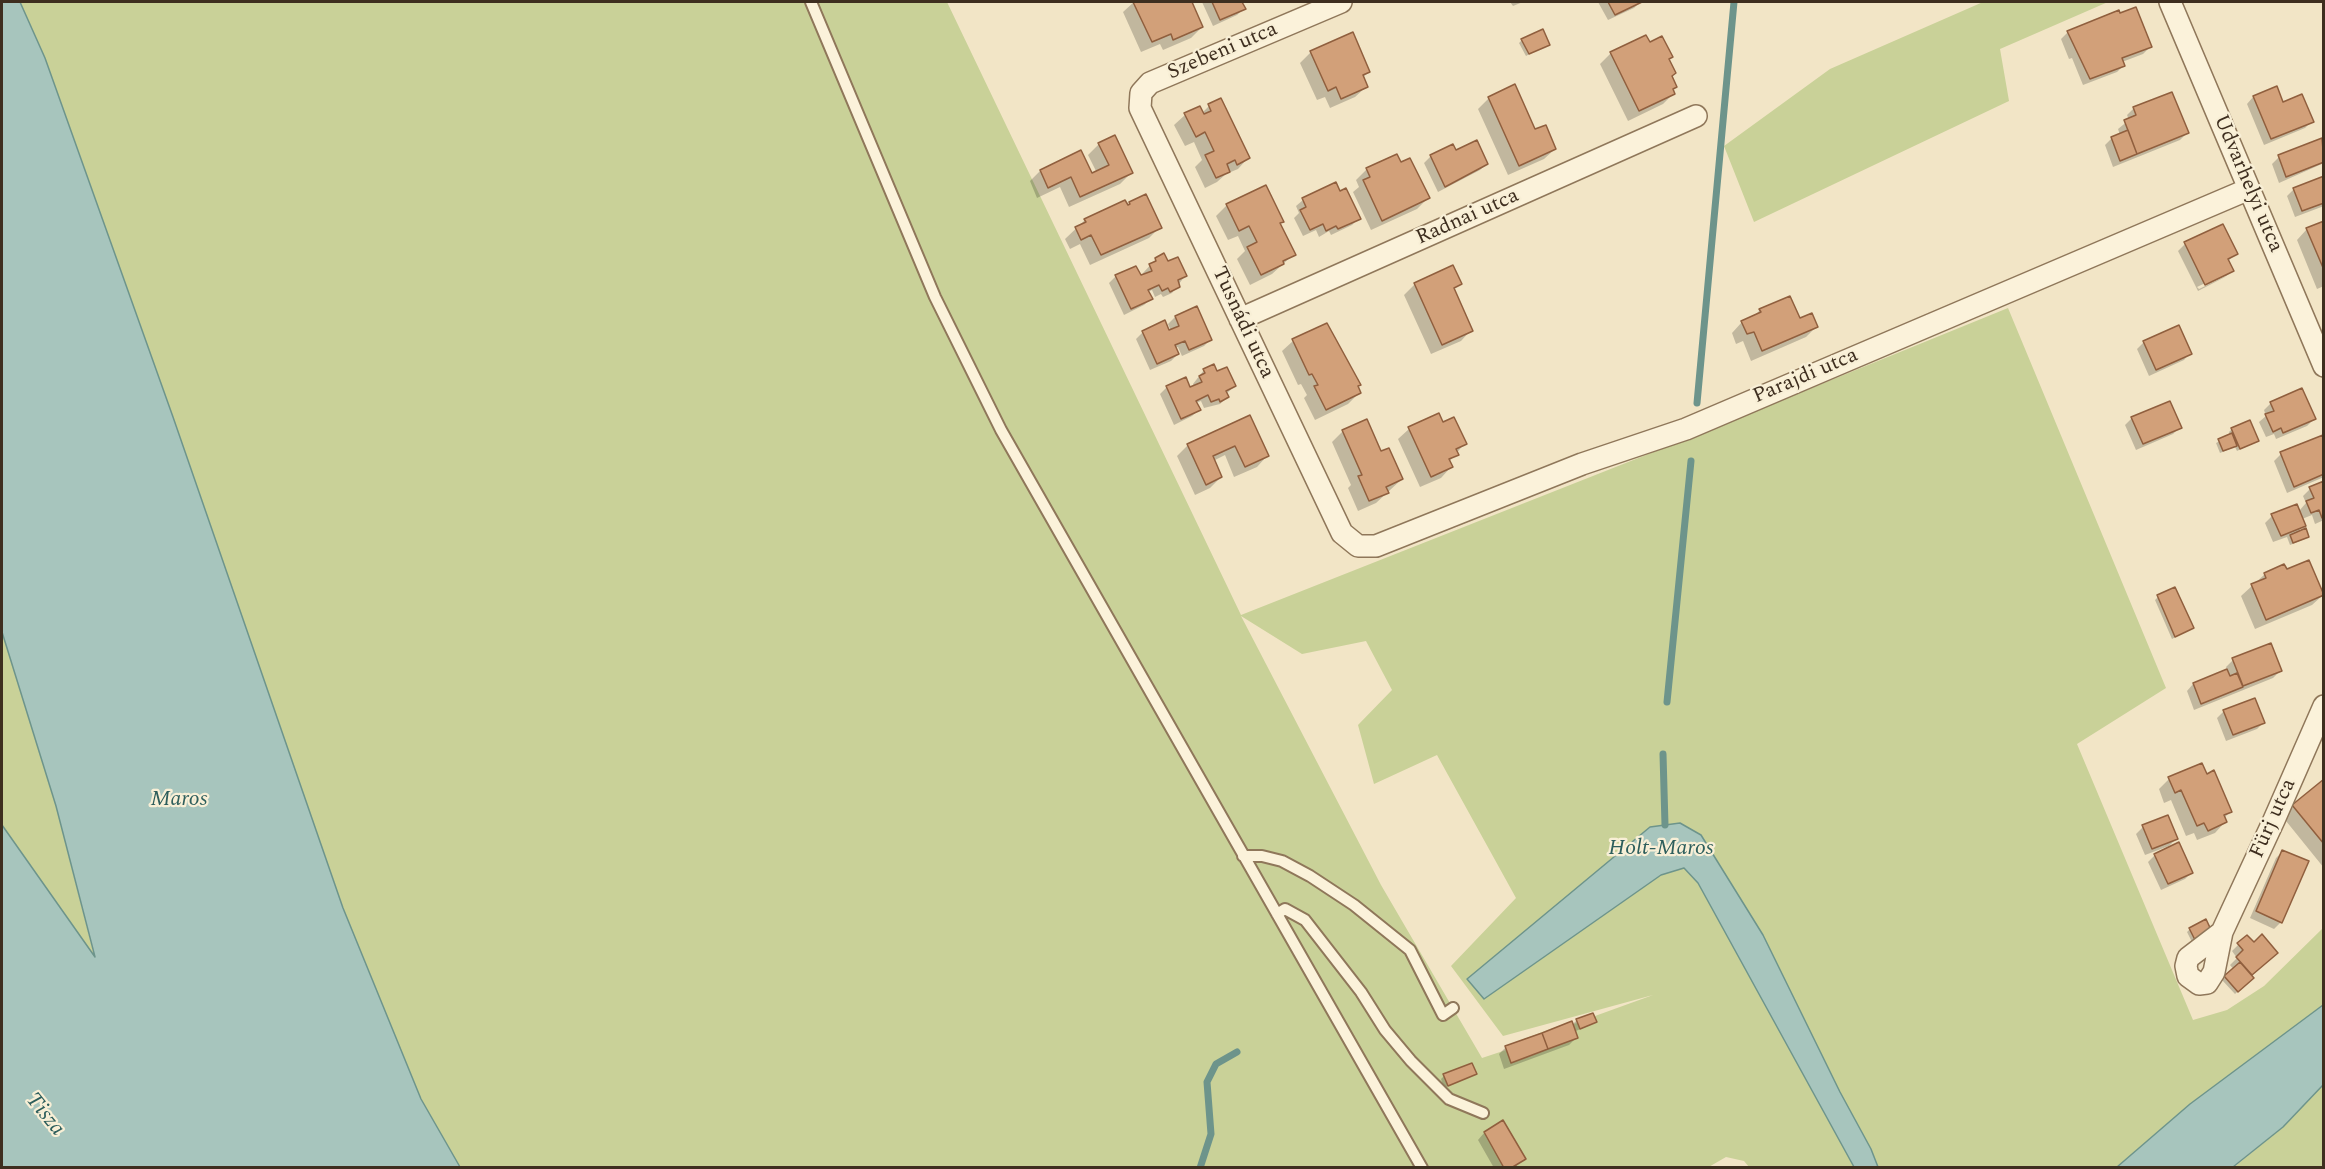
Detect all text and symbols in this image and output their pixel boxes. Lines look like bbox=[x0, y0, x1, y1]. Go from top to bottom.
street label: Szebeni utca bbox=[1164, 18, 1282, 86]
street label: Udvarhelyi utca bbox=[2207, 111, 2287, 257]
street label: Radnai utca bbox=[1413, 184, 1523, 252]
street label: Tusnádi utca bbox=[1205, 263, 1279, 383]
street label: Parajdi utca bbox=[1750, 344, 1862, 410]
street label: Fürj utca bbox=[2245, 775, 2303, 863]
water label: Maros bbox=[150, 788, 208, 814]
water label: Holt-Maros bbox=[1608, 837, 1714, 863]
water label: Tisza bbox=[19, 1088, 69, 1142]

